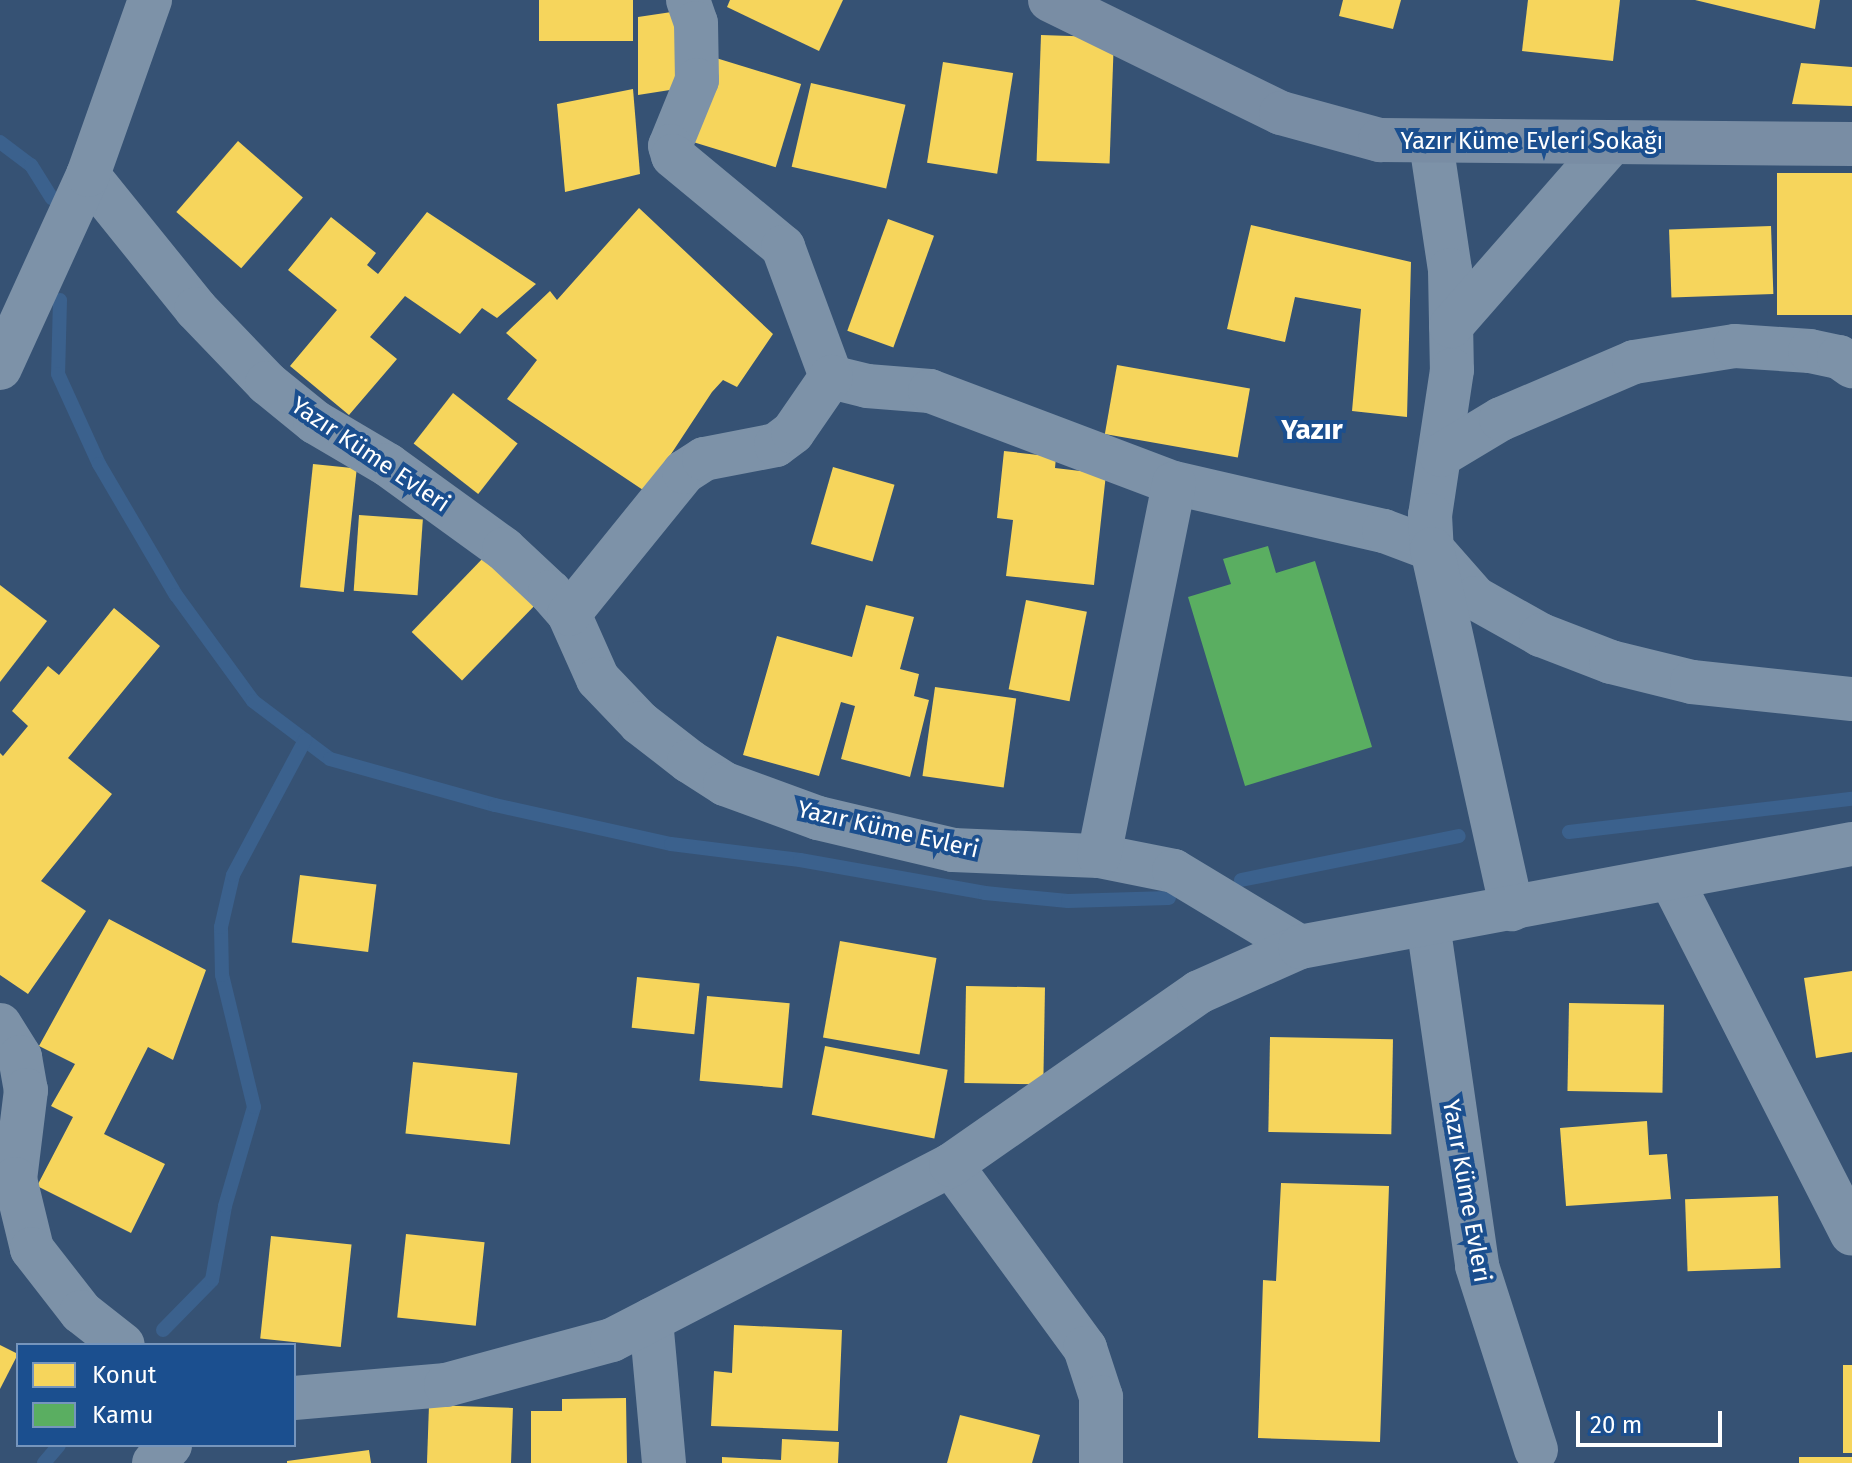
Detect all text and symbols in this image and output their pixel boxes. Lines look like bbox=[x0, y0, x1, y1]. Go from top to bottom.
street label: Yazır Küme Evleri Sokağı bbox=[1401, 128, 1663, 156]
street label: Yazır Küme Evleri bbox=[285, 391, 455, 519]
district label: Yazır bbox=[1281, 413, 1343, 447]
street label: Yazır Küme Evleri bbox=[794, 795, 982, 865]
street label: Yazır Küme Evleri bbox=[1436, 1097, 1496, 1285]
legend bbox=[16, 1343, 296, 1447]
text: Konut bbox=[92, 1361, 157, 1389]
scale bar bbox=[1580, 1395, 1726, 1445]
text: Kamu bbox=[92, 1401, 154, 1429]
text: 20 m bbox=[1590, 1411, 1642, 1439]

